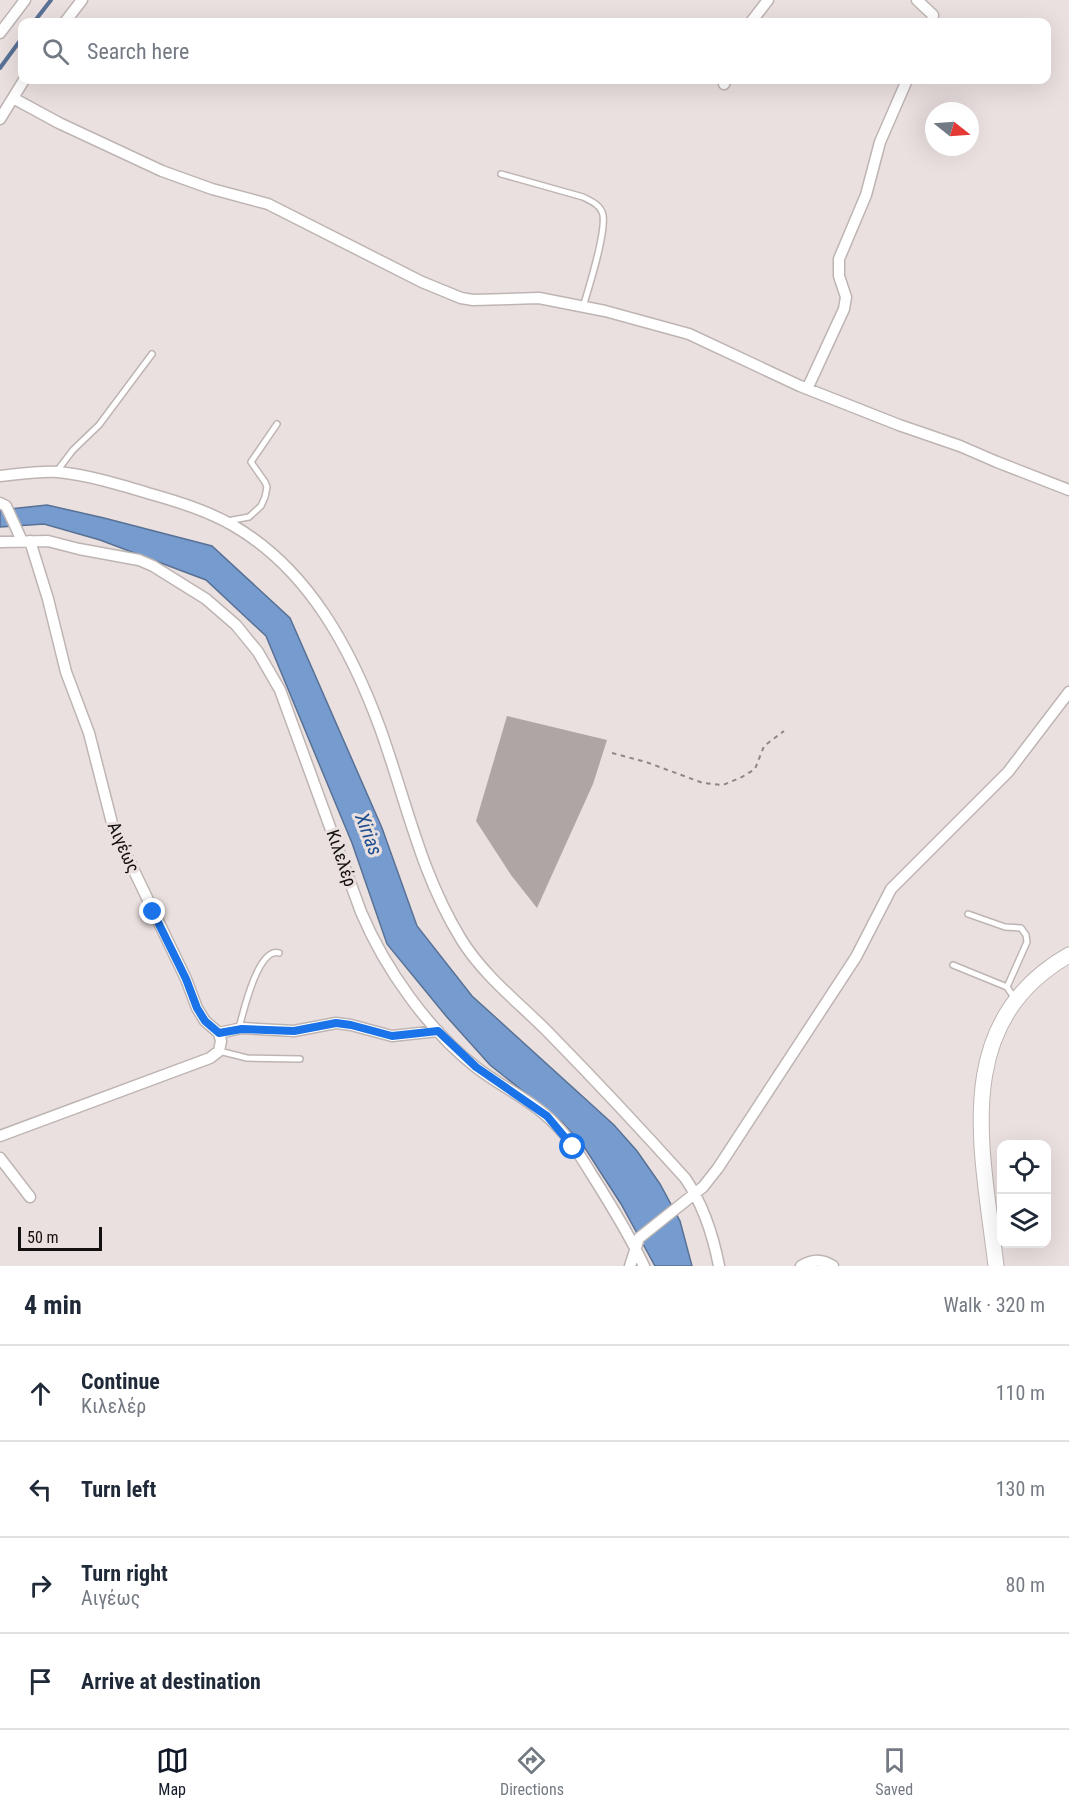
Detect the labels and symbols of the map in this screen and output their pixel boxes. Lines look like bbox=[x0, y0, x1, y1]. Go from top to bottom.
north arrow bbox=[925, 102, 979, 156]
water label: Xirias bbox=[350, 808, 388, 859]
street label: Αιγέως bbox=[104, 818, 144, 876]
street label: Κιλελέρ bbox=[323, 827, 362, 889]
route end bbox=[139, 898, 165, 924]
route start bbox=[559, 1133, 585, 1159]
scale bar bbox=[18, 1224, 102, 1252]

